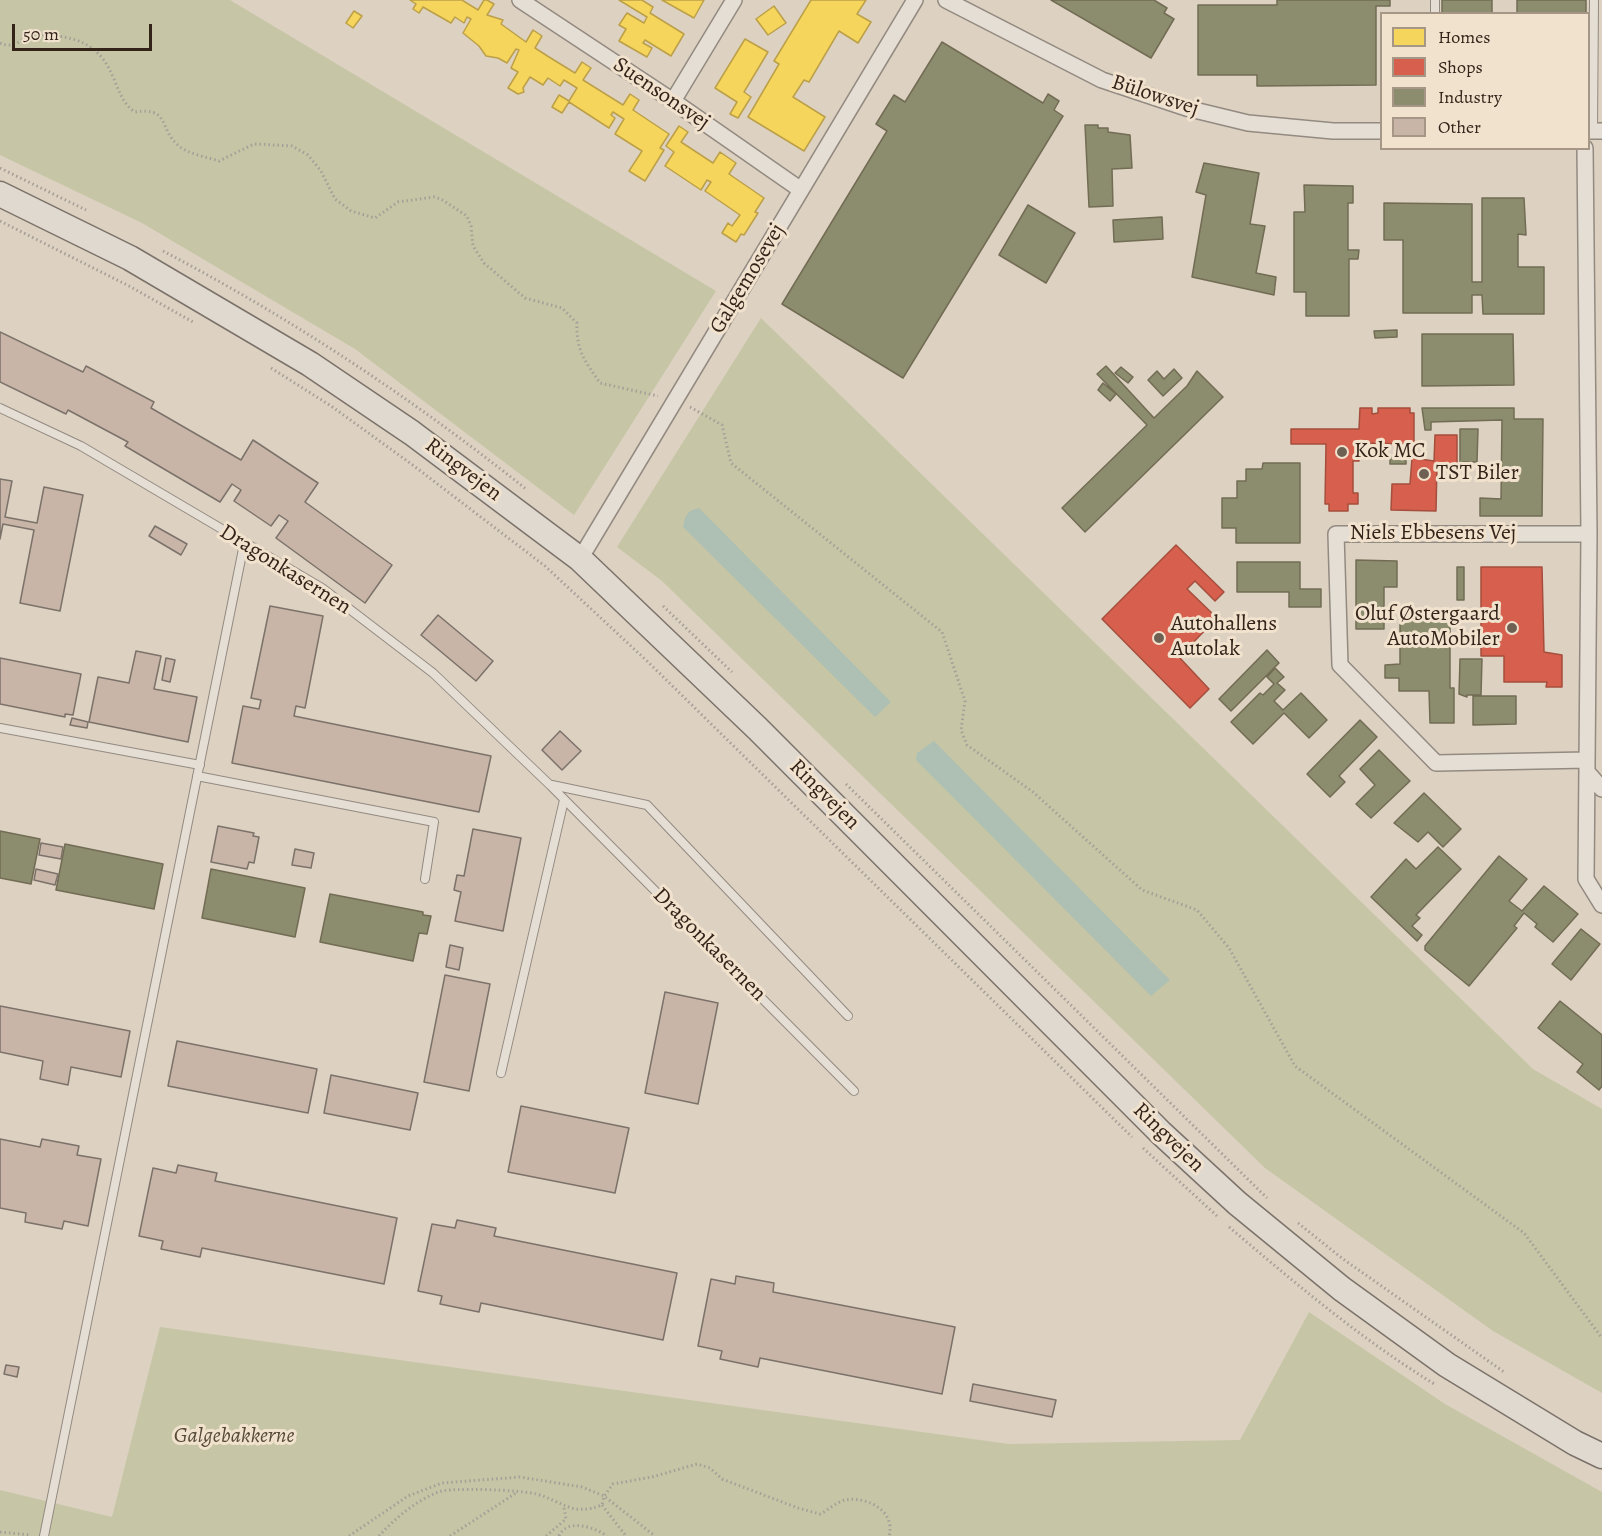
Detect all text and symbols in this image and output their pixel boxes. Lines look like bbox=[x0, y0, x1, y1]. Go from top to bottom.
scale bar bbox=[15, 12, 154, 50]
legend bbox=[1380, 12, 1590, 150]
text: 50 m bbox=[23, 22, 59, 46]
text: Homes bbox=[1438, 25, 1490, 49]
street label: Suensonsvej bbox=[608, 52, 714, 136]
text: Shops bbox=[1438, 55, 1483, 79]
street label: Bülowsvej bbox=[1108, 70, 1202, 122]
text: Industry bbox=[1438, 85, 1502, 109]
text: Other bbox=[1438, 115, 1481, 139]
street label: Galgemosevej bbox=[705, 219, 791, 339]
street label: Ringvejen bbox=[419, 433, 507, 507]
place label: Kok MC bbox=[1354, 439, 1426, 465]
marker: Kok MC bbox=[1335, 445, 1349, 459]
place label: TST Biler bbox=[1436, 461, 1519, 487]
marker: TST Biler bbox=[1417, 467, 1431, 481]
street label: Dragonkasernen bbox=[214, 519, 356, 621]
street label: Niels Ebbesens Vej bbox=[1350, 521, 1516, 547]
place label: Oluf Østergaard AutoMobiler bbox=[1355, 602, 1500, 654]
place label: Autohallens Autolak bbox=[1171, 612, 1277, 664]
marker: Oluf Østergaard AutoMobiler bbox=[1505, 621, 1519, 635]
marker: Autohallens Autolak bbox=[1152, 631, 1166, 645]
street label: Ringvejen bbox=[783, 754, 865, 836]
street label: Dragonkasernen bbox=[647, 883, 771, 1007]
street label: Ringvejen bbox=[1127, 1098, 1209, 1178]
park label: Galgebakkerne bbox=[174, 1424, 294, 1450]

